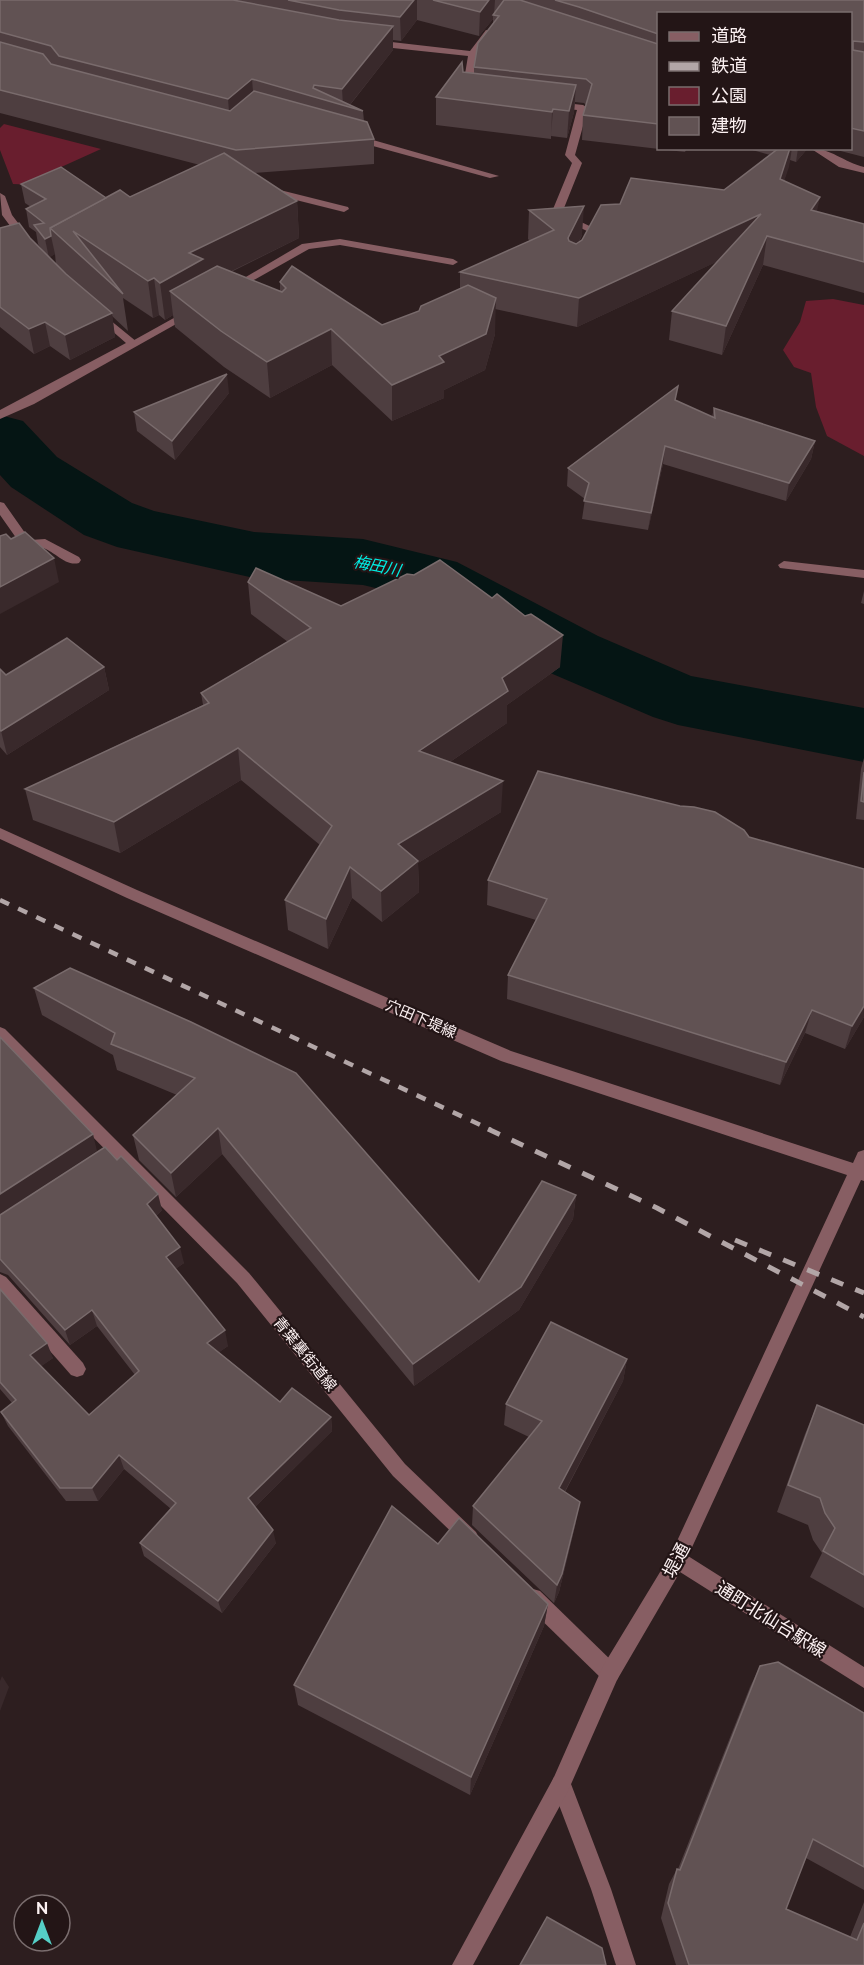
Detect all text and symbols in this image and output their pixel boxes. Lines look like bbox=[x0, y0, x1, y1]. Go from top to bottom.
legend bbox=[657, 12, 852, 150]
text: 道路 bbox=[711, 25, 747, 46]
text: 鉄道 bbox=[711, 55, 747, 76]
text: 公園 bbox=[711, 85, 747, 106]
text: 建物 bbox=[711, 115, 747, 136]
water label: 梅田川 bbox=[352, 552, 404, 580]
street label: 穴田下堤線 bbox=[383, 996, 459, 1042]
street label: 青葉裏街道線 bbox=[270, 1313, 340, 1395]
street label: 堤通 bbox=[658, 1539, 694, 1581]
street label: 通町北仙台駅線 bbox=[712, 1577, 830, 1661]
north arrow bbox=[12, 1893, 72, 1953]
text: N bbox=[36, 1899, 48, 1918]

